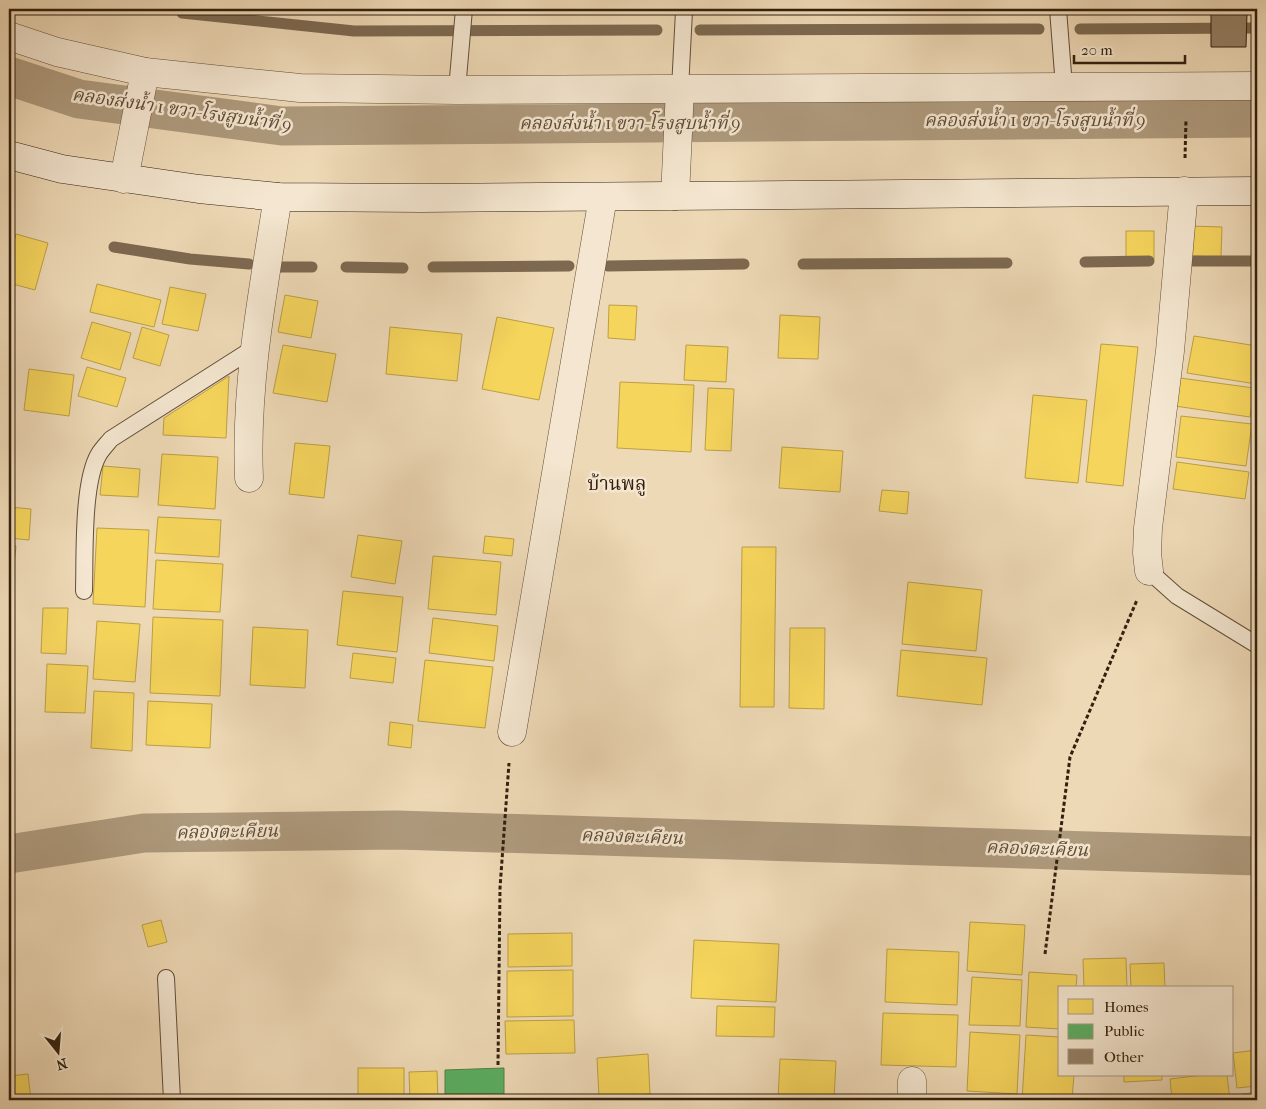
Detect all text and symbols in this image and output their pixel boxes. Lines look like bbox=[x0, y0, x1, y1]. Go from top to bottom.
scale bar bbox=[1074, 32, 1185, 64]
text: 20 m bbox=[1081, 41, 1113, 59]
water label: คลองส่งน้ำ 1 ขวา-โรงสูบน้ำที่ 9 bbox=[71, 80, 294, 137]
water label: คลองส่งน้ำ 1 ขวา-โรงสูบน้ำที่ 9 bbox=[924, 106, 1146, 132]
water label: คลองส่งน้ำ 1 ขวา-โรงสูบน้ำที่ 9 bbox=[519, 109, 741, 135]
district label: บ้านพลู bbox=[588, 473, 646, 496]
water label: คลองตะเคียน bbox=[176, 821, 278, 843]
water label: คลองตะเคียน bbox=[581, 825, 683, 849]
water label: คลองตะเคียน bbox=[986, 837, 1088, 861]
legend bbox=[1058, 986, 1234, 1076]
text: Homes bbox=[1104, 998, 1149, 1016]
text: Public bbox=[1104, 1022, 1145, 1040]
north arrow bbox=[32, 1026, 82, 1076]
text: Other bbox=[1104, 1048, 1144, 1066]
text: N bbox=[54, 1054, 69, 1074]

